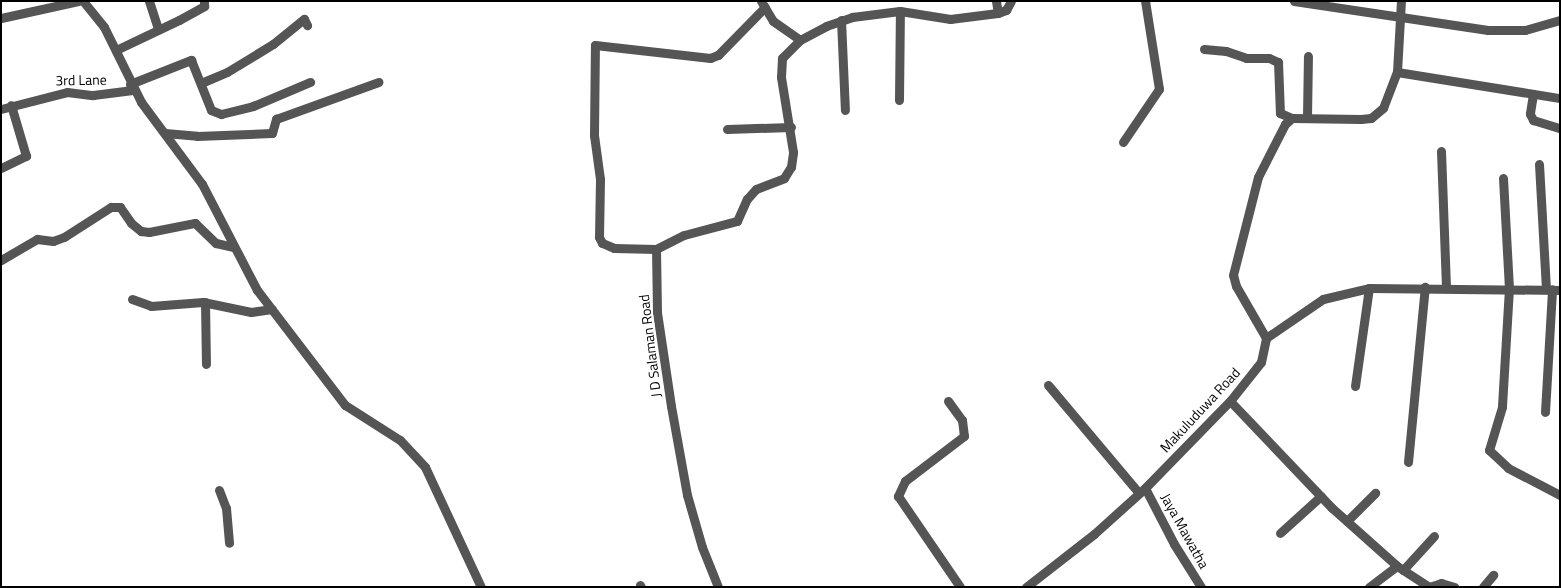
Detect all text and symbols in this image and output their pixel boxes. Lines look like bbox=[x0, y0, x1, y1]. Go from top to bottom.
street label: 3rd Lane bbox=[55, 71, 107, 89]
street label: J D Salaman Road bbox=[635, 294, 665, 398]
street label: Makuluduwa Road bbox=[1157, 364, 1243, 456]
street label: Jaya Mawatha bbox=[1157, 490, 1213, 572]

